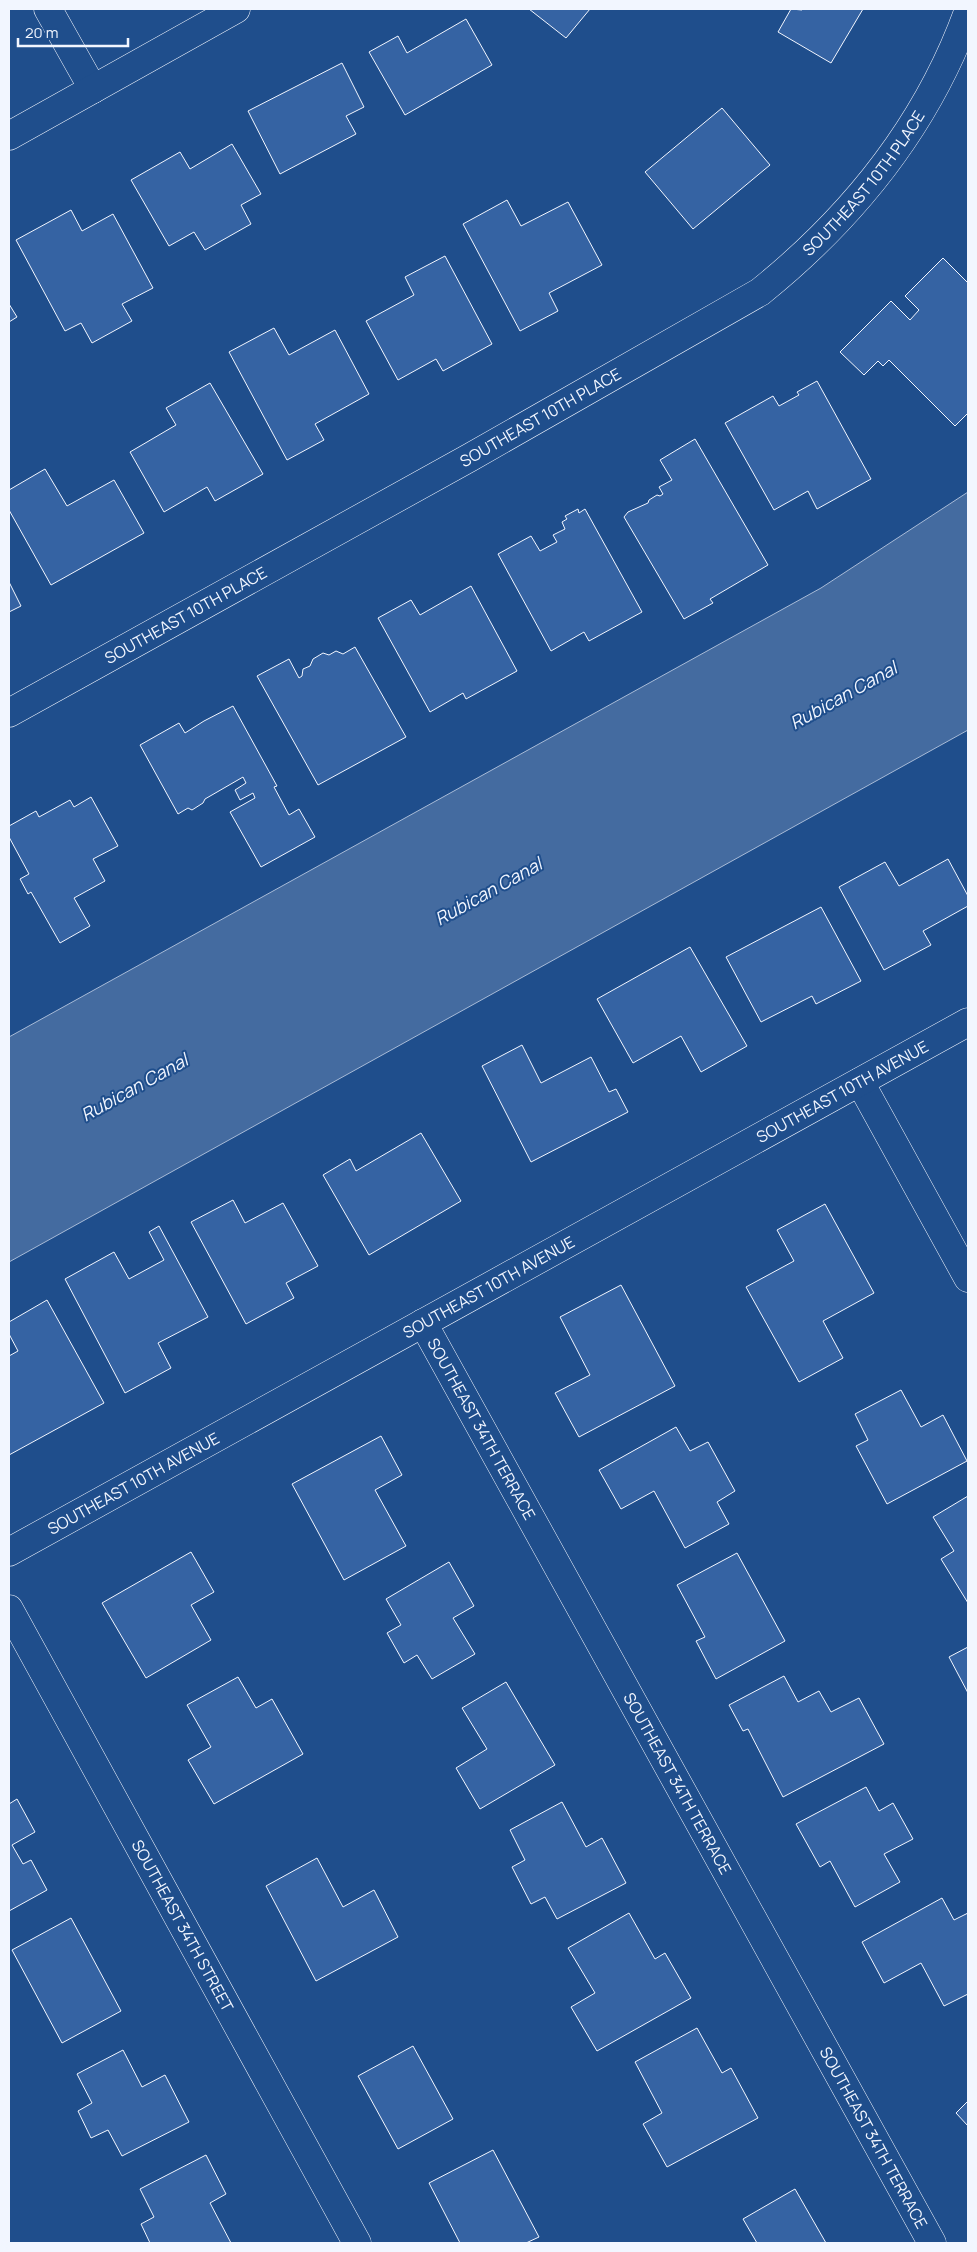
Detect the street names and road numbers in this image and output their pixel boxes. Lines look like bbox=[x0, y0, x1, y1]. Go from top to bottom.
street label: SOUTHEAST 10TH PLACE bbox=[798, 106, 930, 261]
street label: SOUTHEAST 10TH PLACE bbox=[456, 363, 625, 472]
street label: SOUTHEAST 10TH PLACE bbox=[101, 561, 271, 669]
street label: SOUTHEAST 10TH AVENUE bbox=[752, 1035, 932, 1148]
street label: SOUTHEAST 10TH AVENUE bbox=[399, 1231, 578, 1343]
street label: SOUTHEAST 34TH TERRACE bbox=[422, 1334, 541, 1524]
street label: SOUTHEAST 10TH AVENUE bbox=[43, 1427, 223, 1540]
street label: SOUTHEAST 34TH TERRACE bbox=[618, 1688, 737, 1878]
street label: SOUTHEAST 34TH STREET bbox=[127, 1836, 239, 2016]
street label: SOUTHEAST 34TH TERRACE bbox=[815, 2043, 933, 2232]

